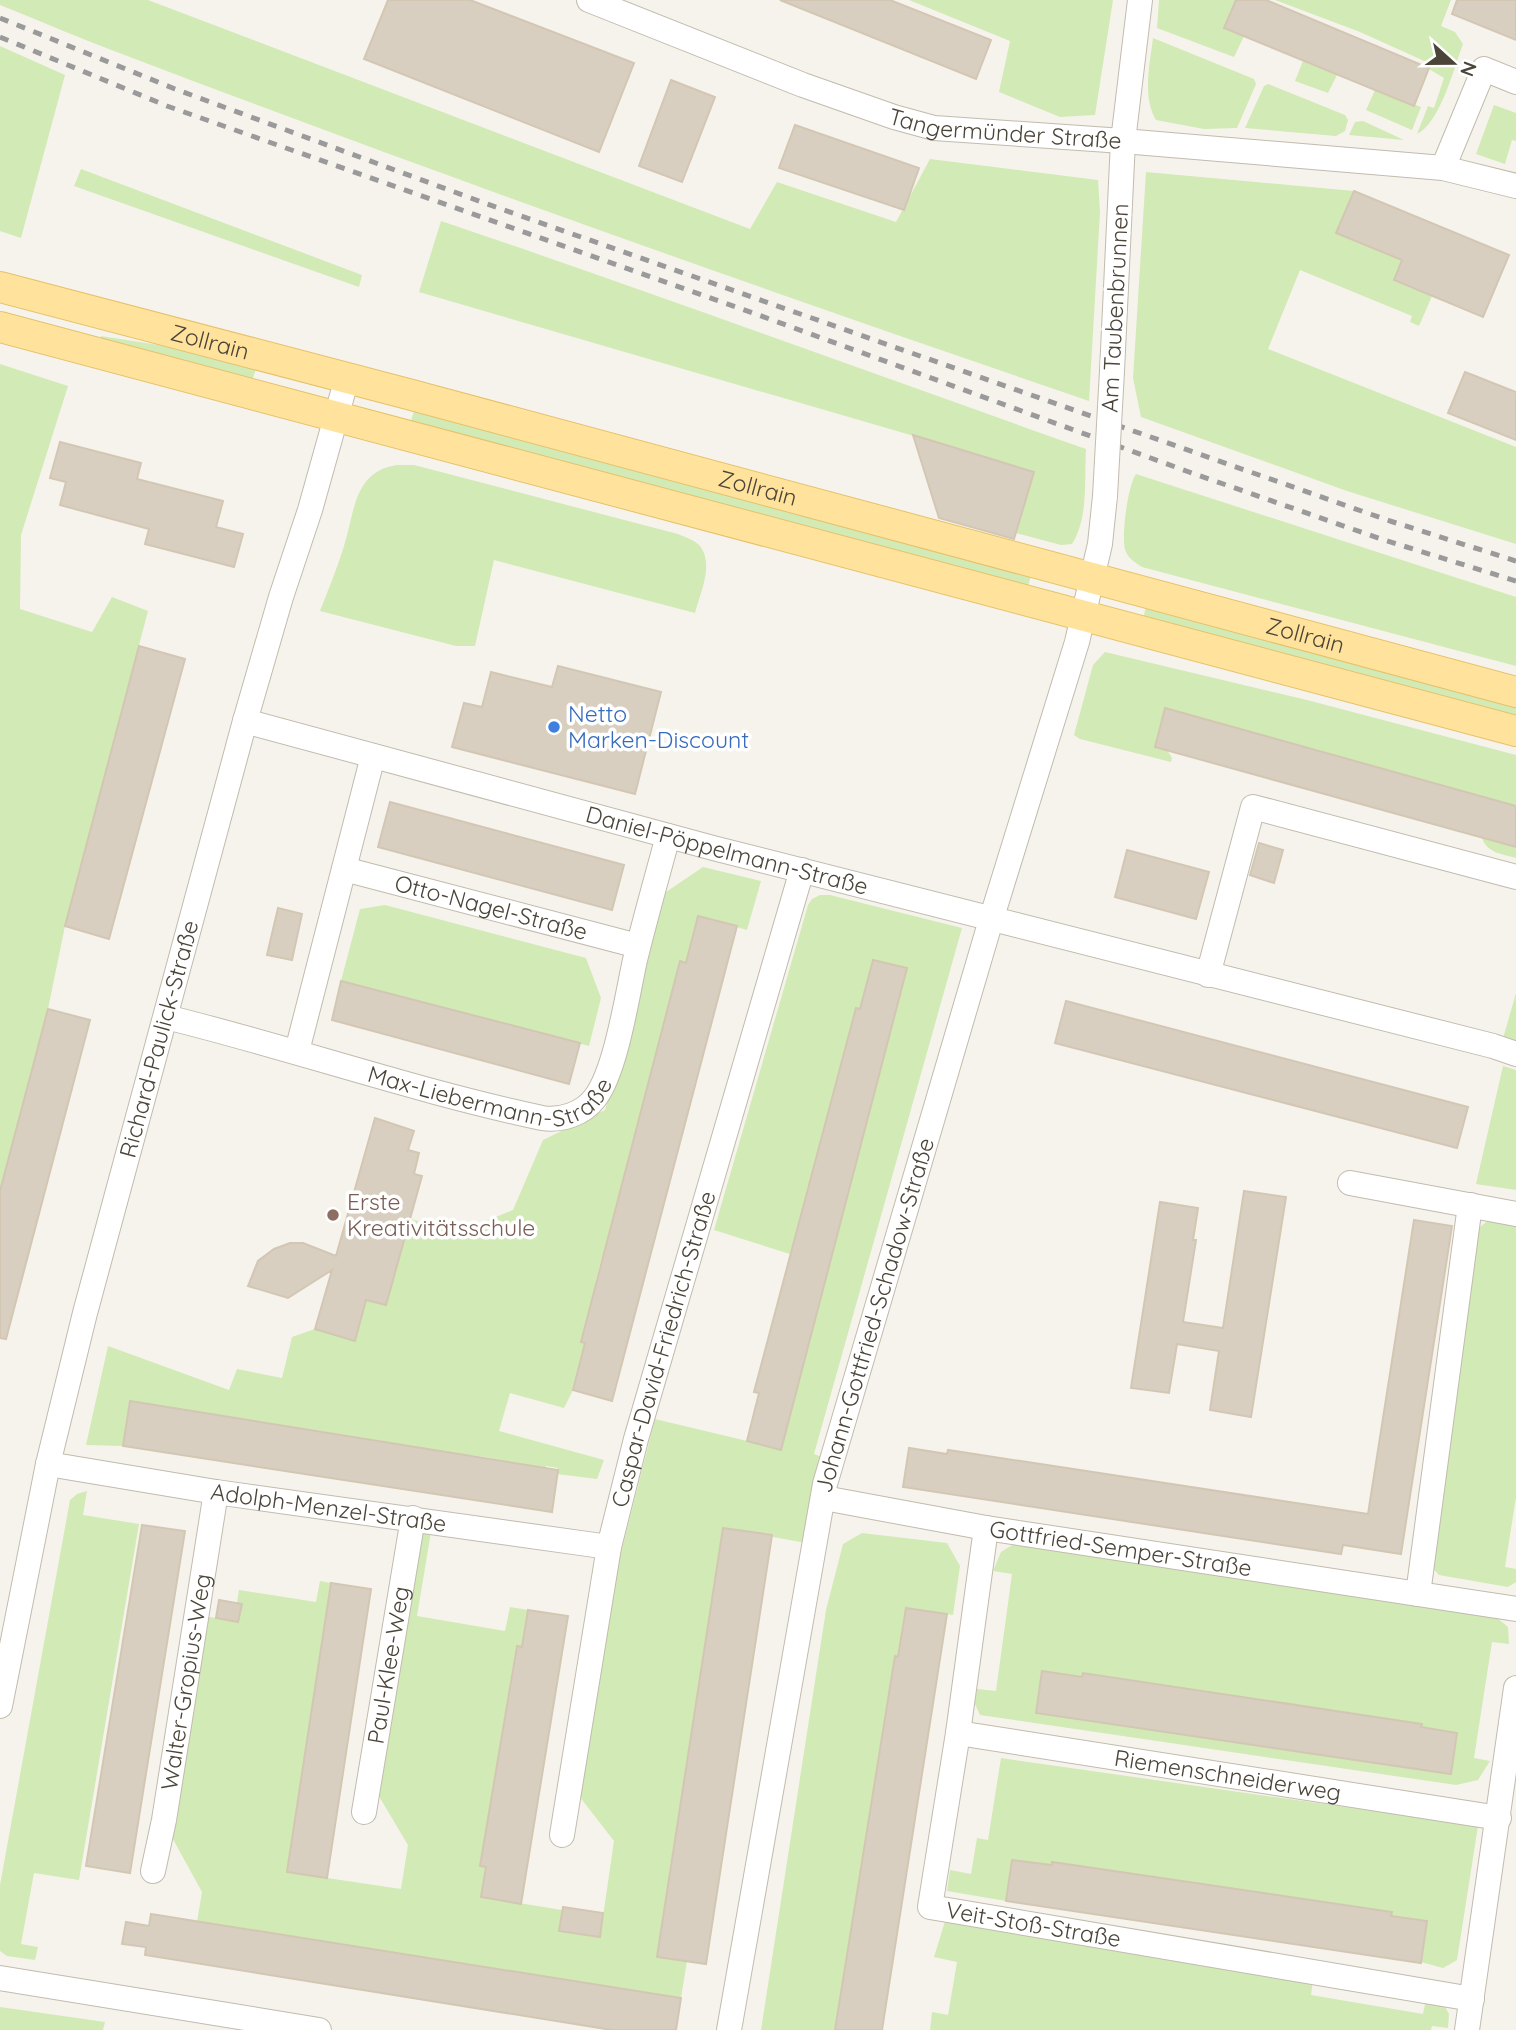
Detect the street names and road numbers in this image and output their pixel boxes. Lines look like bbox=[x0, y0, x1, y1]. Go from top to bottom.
street label: Tangermünder Straße bbox=[886, 101, 1123, 155]
street label: Am Taubenbrunnen bbox=[1095, 203, 1134, 413]
street label: Zollrain bbox=[168, 317, 252, 366]
street label: Zollrain bbox=[716, 463, 800, 512]
street label: Zollrain bbox=[1263, 610, 1348, 659]
street label: Daniel-Pöppelmann-Straße bbox=[583, 799, 871, 901]
street label: Otto-Nagel-Straße bbox=[392, 868, 591, 946]
street label: Richard-Paulick-Straße bbox=[113, 917, 204, 1161]
street label: Max-Liebermann-Straße bbox=[353, 1055, 613, 1083]
street label: Johann-Gottfried-Schadow-Straße bbox=[809, 1134, 940, 1495]
street label: Caspar-David-Friedrich-Straße bbox=[605, 1188, 722, 1510]
street label: Adolph-Menzel-Straße bbox=[209, 1476, 448, 1538]
street label: Gottfried-Semper-Straße bbox=[988, 1514, 1254, 1582]
street label: Walter-Gropius-Weg bbox=[154, 1571, 217, 1792]
street label: Paul-Klee-Weg bbox=[361, 1584, 415, 1746]
street label: Riemenschneiderweg bbox=[1112, 1743, 1343, 1807]
street label: Veit-Stoß-Straße bbox=[944, 1895, 1123, 1953]

